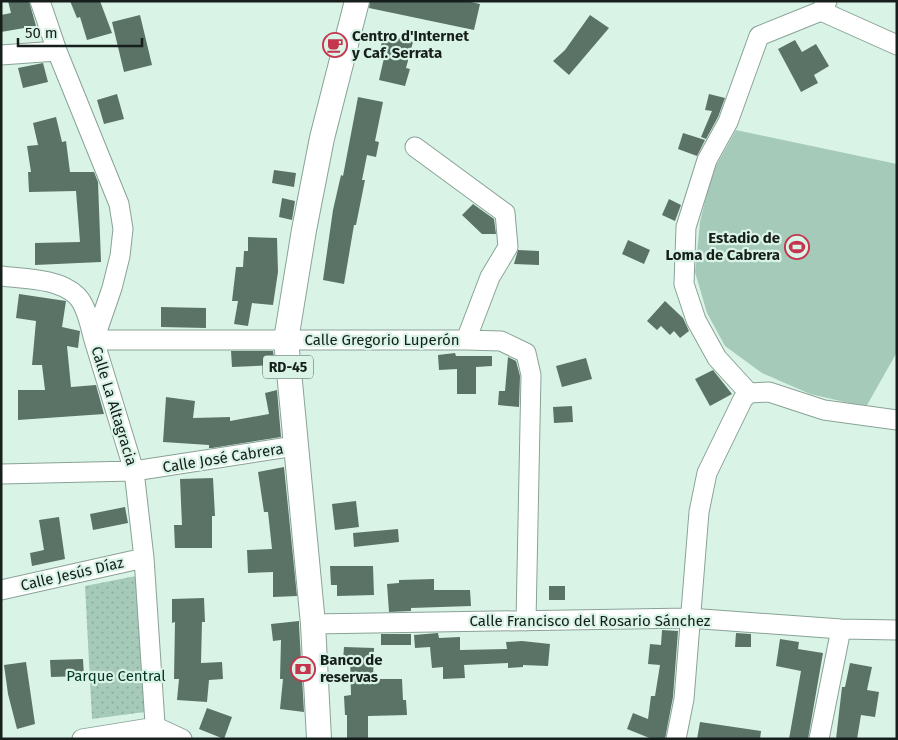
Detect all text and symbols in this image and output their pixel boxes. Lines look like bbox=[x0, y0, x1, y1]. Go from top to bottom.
scale bar bbox=[18, 15, 141, 47]
text: 50 m bbox=[25, 24, 58, 42]
place label: Centro d'Internet y Caf. Serrata bbox=[351, 27, 469, 62]
cafe icon: Centro d'Internet y Caf. Serrata bbox=[322, 32, 348, 58]
place label: Estadio de Loma de Cabrera bbox=[665, 229, 780, 264]
sports icon: Estadio de Loma de Cabrera bbox=[784, 234, 810, 260]
street label: Calle Gregorio Luperón bbox=[304, 331, 460, 349]
street label: Calle La Altagracia bbox=[87, 344, 141, 468]
road number: RD-45 bbox=[263, 356, 313, 378]
street label: Calle José Cabrera bbox=[161, 440, 285, 476]
street label: Calle Jesús Díaz bbox=[19, 553, 126, 595]
street label: Calle Francisco del Rosario Sánchez bbox=[470, 612, 711, 630]
place label: Banco de reservas bbox=[320, 651, 383, 686]
bank icon: Banco de reservas bbox=[290, 656, 316, 682]
park label: Parque Central bbox=[66, 667, 166, 685]

